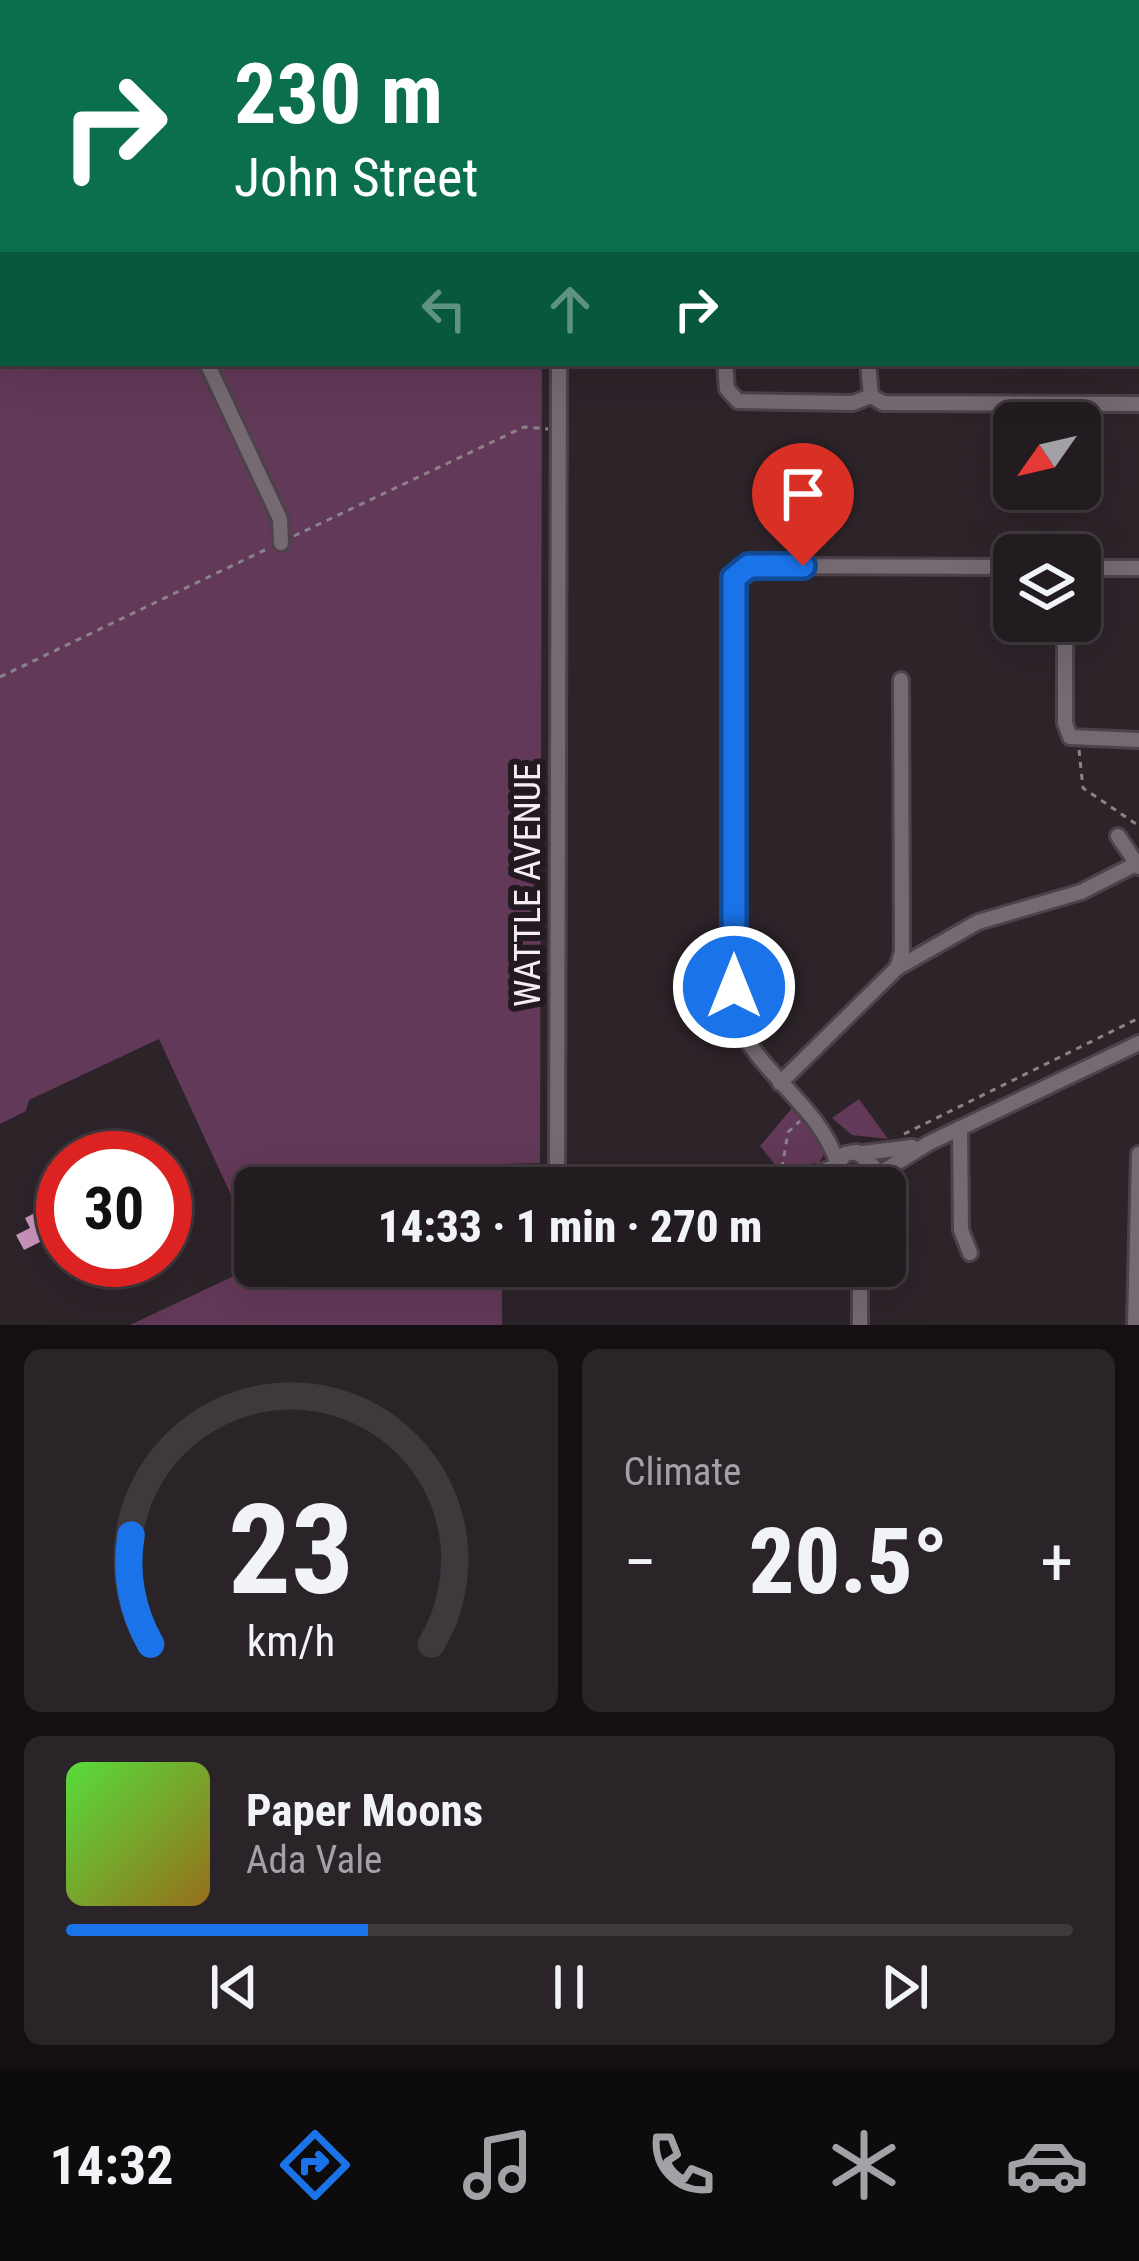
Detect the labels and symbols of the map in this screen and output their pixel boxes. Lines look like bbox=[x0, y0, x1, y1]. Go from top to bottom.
north arrow bbox=[993, 402, 1101, 510]
pin bbox=[752, 443, 854, 566]
street label: WATTLE AVENUE bbox=[507, 763, 549, 1007]
position arrow bbox=[671, 924, 797, 1050]
speed limit sign: 30 bbox=[36, 1131, 192, 1287]

